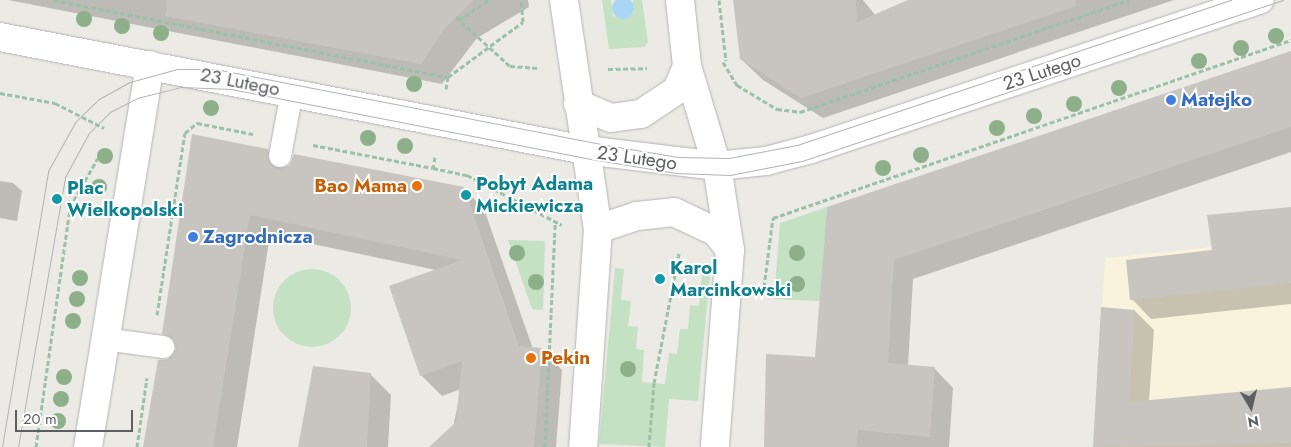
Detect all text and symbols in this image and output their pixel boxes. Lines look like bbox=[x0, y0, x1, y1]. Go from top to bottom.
street label: 23 Lutego bbox=[1000, 49, 1084, 95]
street label: 23 Lutego bbox=[198, 63, 282, 101]
place label: Matejko bbox=[1181, 89, 1252, 111]
marker: Matejko bbox=[1165, 94, 1177, 106]
street label: 23 Lutego bbox=[596, 141, 678, 175]
place label: Pobyt Adama Mickiewicza bbox=[476, 173, 593, 217]
place label: Bao Mama bbox=[314, 175, 407, 197]
place label: Plac Wielkopolski bbox=[67, 177, 183, 221]
marker: Bao Mama bbox=[411, 180, 423, 192]
marker: Pobyt Adama Mickiewicza bbox=[460, 189, 472, 201]
marker: Plac Wielkopolski bbox=[51, 193, 63, 205]
place label: Zagrodnicza bbox=[203, 226, 313, 248]
marker: Zagrodnicza bbox=[187, 231, 199, 243]
place label: Karol Marcinkowski bbox=[670, 257, 791, 301]
marker: Karol Marcinkowski bbox=[654, 273, 666, 285]
place label: Pekin bbox=[541, 347, 590, 369]
marker: Pekin bbox=[525, 352, 537, 364]
north arrow bbox=[1226, 382, 1276, 432]
scale bar bbox=[18, 400, 135, 432]
text: 20 m bbox=[23, 408, 57, 430]
text: N bbox=[1246, 411, 1260, 433]

